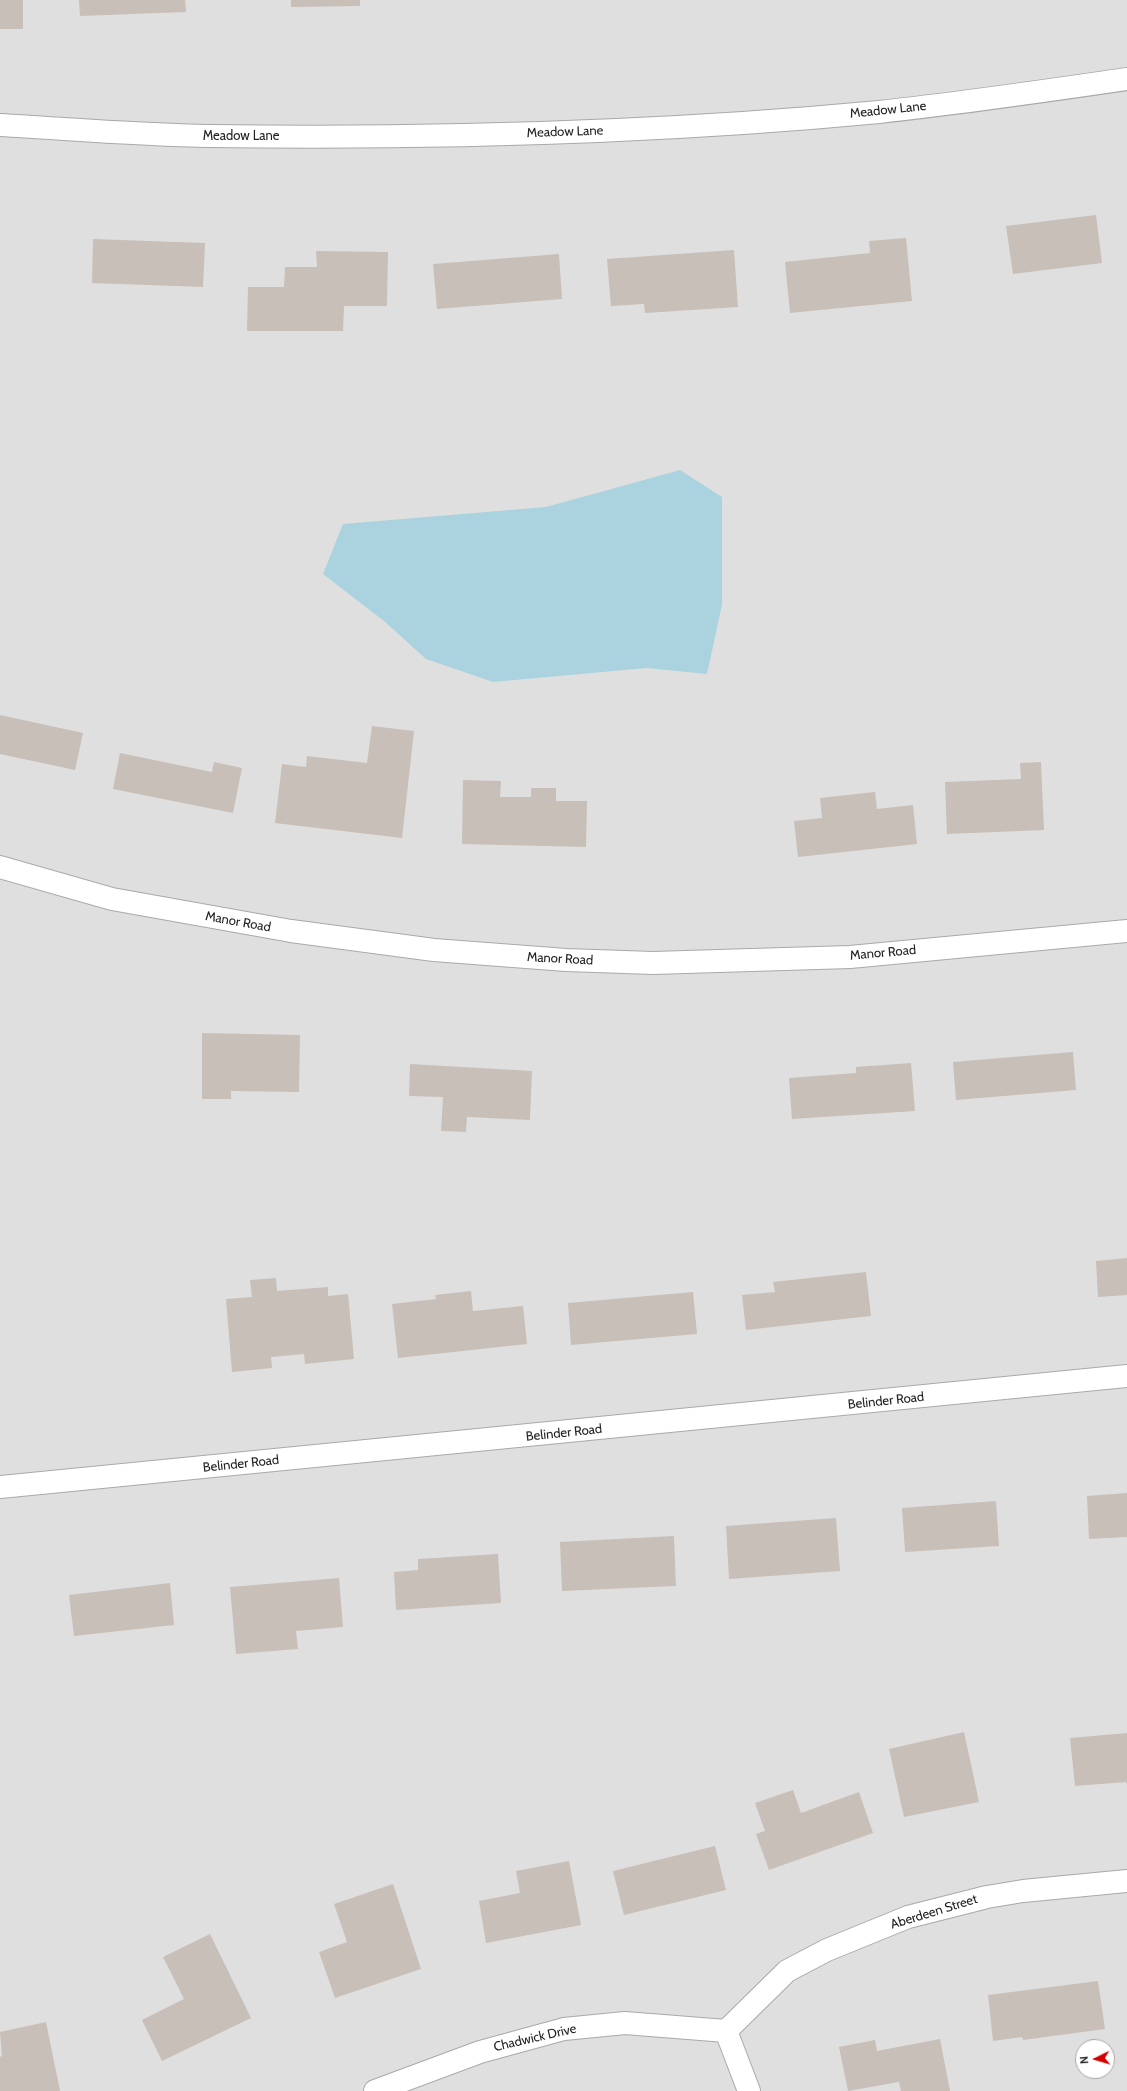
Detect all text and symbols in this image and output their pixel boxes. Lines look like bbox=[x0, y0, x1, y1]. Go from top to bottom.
street label: Meadow Lane bbox=[849, 98, 927, 122]
street label: Meadow Lane bbox=[526, 123, 604, 141]
street label: Meadow Lane bbox=[203, 128, 279, 144]
street label: Manor Road bbox=[204, 909, 272, 935]
street label: Manor Road bbox=[849, 942, 917, 964]
street label: Manor Road bbox=[526, 949, 594, 969]
street label: Belinder Road bbox=[847, 1389, 925, 1413]
street label: Belinder Road bbox=[525, 1421, 603, 1445]
street label: Belinder Road bbox=[202, 1452, 280, 1476]
street label: Aberdeen Street bbox=[889, 1891, 979, 1933]
street label: Chadwick Drive bbox=[492, 2021, 578, 2055]
north arrow bbox=[1075, 2039, 1115, 2079]
text: N bbox=[1077, 2055, 1091, 2064]

